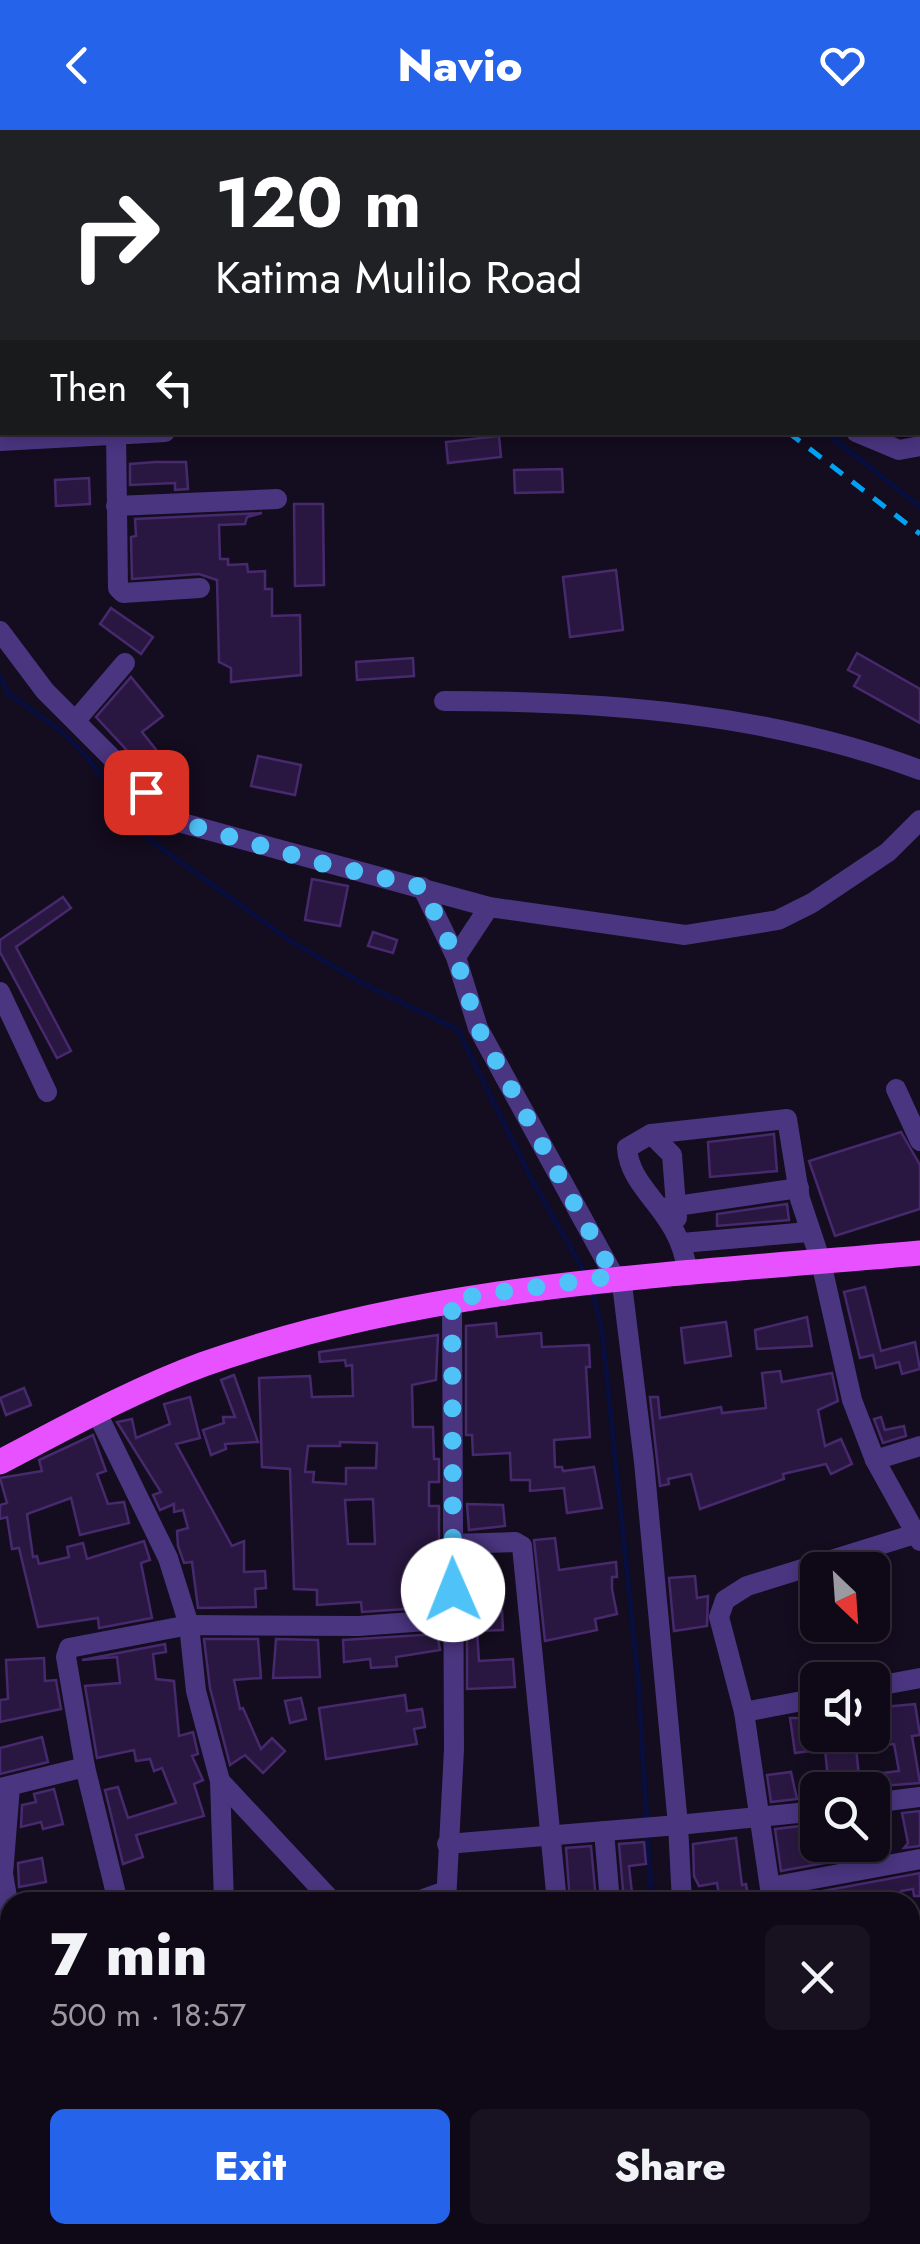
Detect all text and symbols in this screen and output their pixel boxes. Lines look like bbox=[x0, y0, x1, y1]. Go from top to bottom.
text: Navio bbox=[397, 33, 523, 98]
icon: back bbox=[50, 38, 105, 93]
icon: heart bbox=[815, 38, 870, 93]
text: 120 m bbox=[215, 152, 421, 253]
icon: right bbox=[50, 170, 180, 300]
text: Katima Mulilo Road bbox=[215, 245, 582, 310]
text: Then bbox=[50, 360, 127, 415]
icon: left bbox=[147, 360, 202, 415]
pin bbox=[104, 750, 189, 835]
icon: arrive bbox=[119, 765, 174, 820]
position arrow bbox=[401, 1538, 505, 1642]
north arrow bbox=[800, 1552, 890, 1642]
map controls bbox=[800, 1552, 890, 1862]
button: sound bbox=[800, 1662, 890, 1752]
button: search bbox=[800, 1772, 890, 1862]
text: 7 min bbox=[50, 1911, 208, 1998]
button: close bbox=[765, 1925, 870, 2030]
text: 500 m · 18:57 bbox=[50, 1992, 246, 2038]
button: Exit bbox=[50, 2109, 450, 2224]
button: Share bbox=[470, 2109, 870, 2224]

